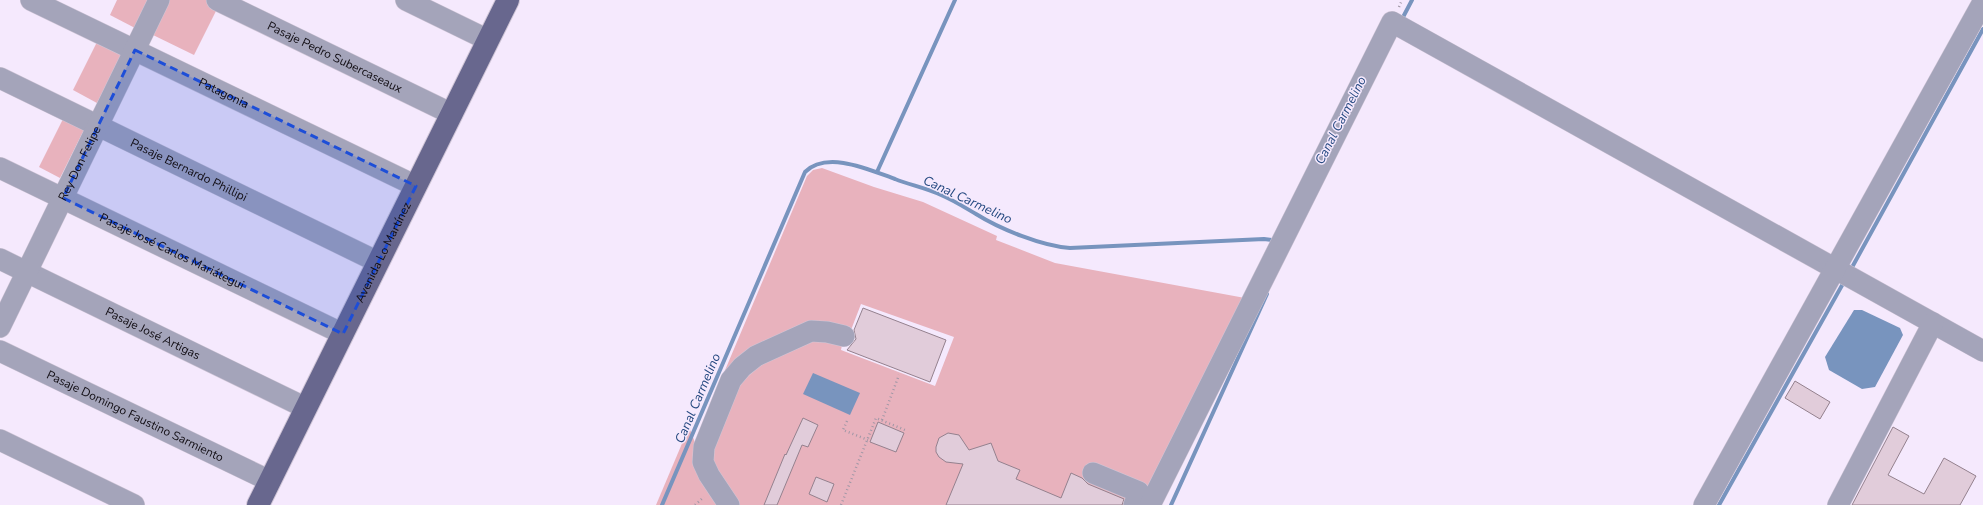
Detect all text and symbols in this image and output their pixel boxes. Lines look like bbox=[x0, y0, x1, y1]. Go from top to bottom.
street label: Pasaje Pedro Subercaseaux bbox=[265, 18, 406, 97]
water label: Canal Carmelino bbox=[1311, 73, 1371, 168]
street label: Patagonia bbox=[196, 74, 251, 112]
street label: Rey Don Felipe bbox=[55, 123, 105, 203]
street label: Pasaje Bernardo Phillipi bbox=[128, 135, 250, 205]
water label: Canal Carmelino bbox=[920, 171, 1015, 228]
street label: Avenida Lo Martínez bbox=[351, 199, 415, 305]
street label: Pasaje José Carlos Mariátegui bbox=[97, 209, 247, 293]
street label: Pasaje José Artigas bbox=[103, 304, 203, 363]
water label: Canal Carmelino bbox=[671, 350, 725, 446]
street label: Pasaje Domingo Faustino Sarmiento bbox=[44, 367, 227, 466]

